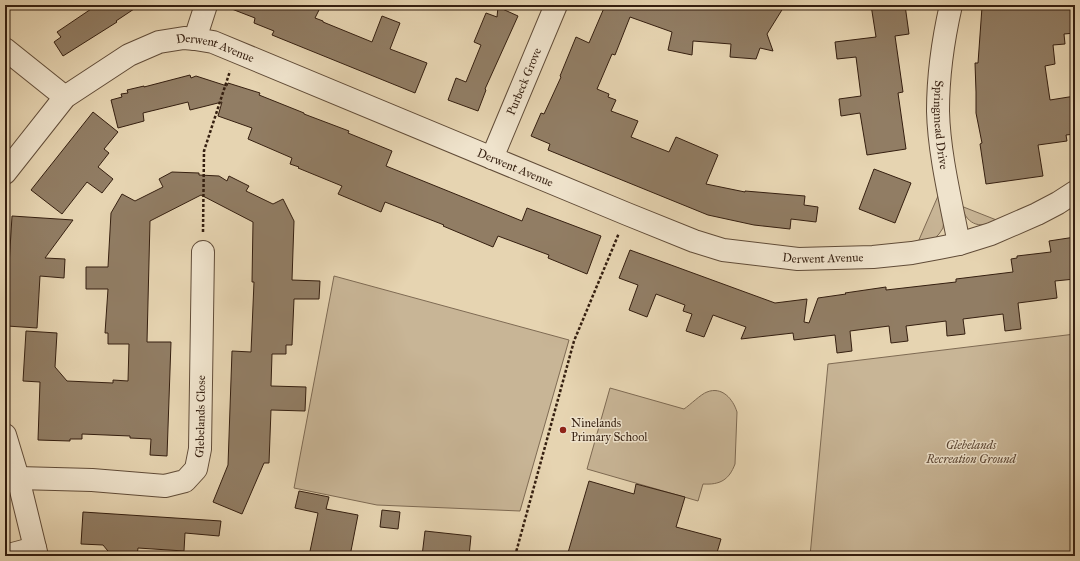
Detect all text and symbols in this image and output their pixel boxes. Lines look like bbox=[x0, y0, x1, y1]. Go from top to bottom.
street label: Derwent Avenue bbox=[175, 31, 256, 65]
street label: Purbeck Grove bbox=[504, 46, 544, 117]
street label: Springmead Drive bbox=[930, 80, 951, 170]
street label: Derwent Avenue bbox=[475, 146, 555, 190]
street label: Derwent Avenue bbox=[782, 250, 864, 266]
street label: Glebelands Close bbox=[191, 375, 208, 459]
place label: Ninelands Primary School bbox=[571, 416, 648, 444]
marker: Ninelands Primary School bbox=[558, 425, 568, 435]
park label: Glebelands Recreation Ground bbox=[925, 438, 1016, 466]

